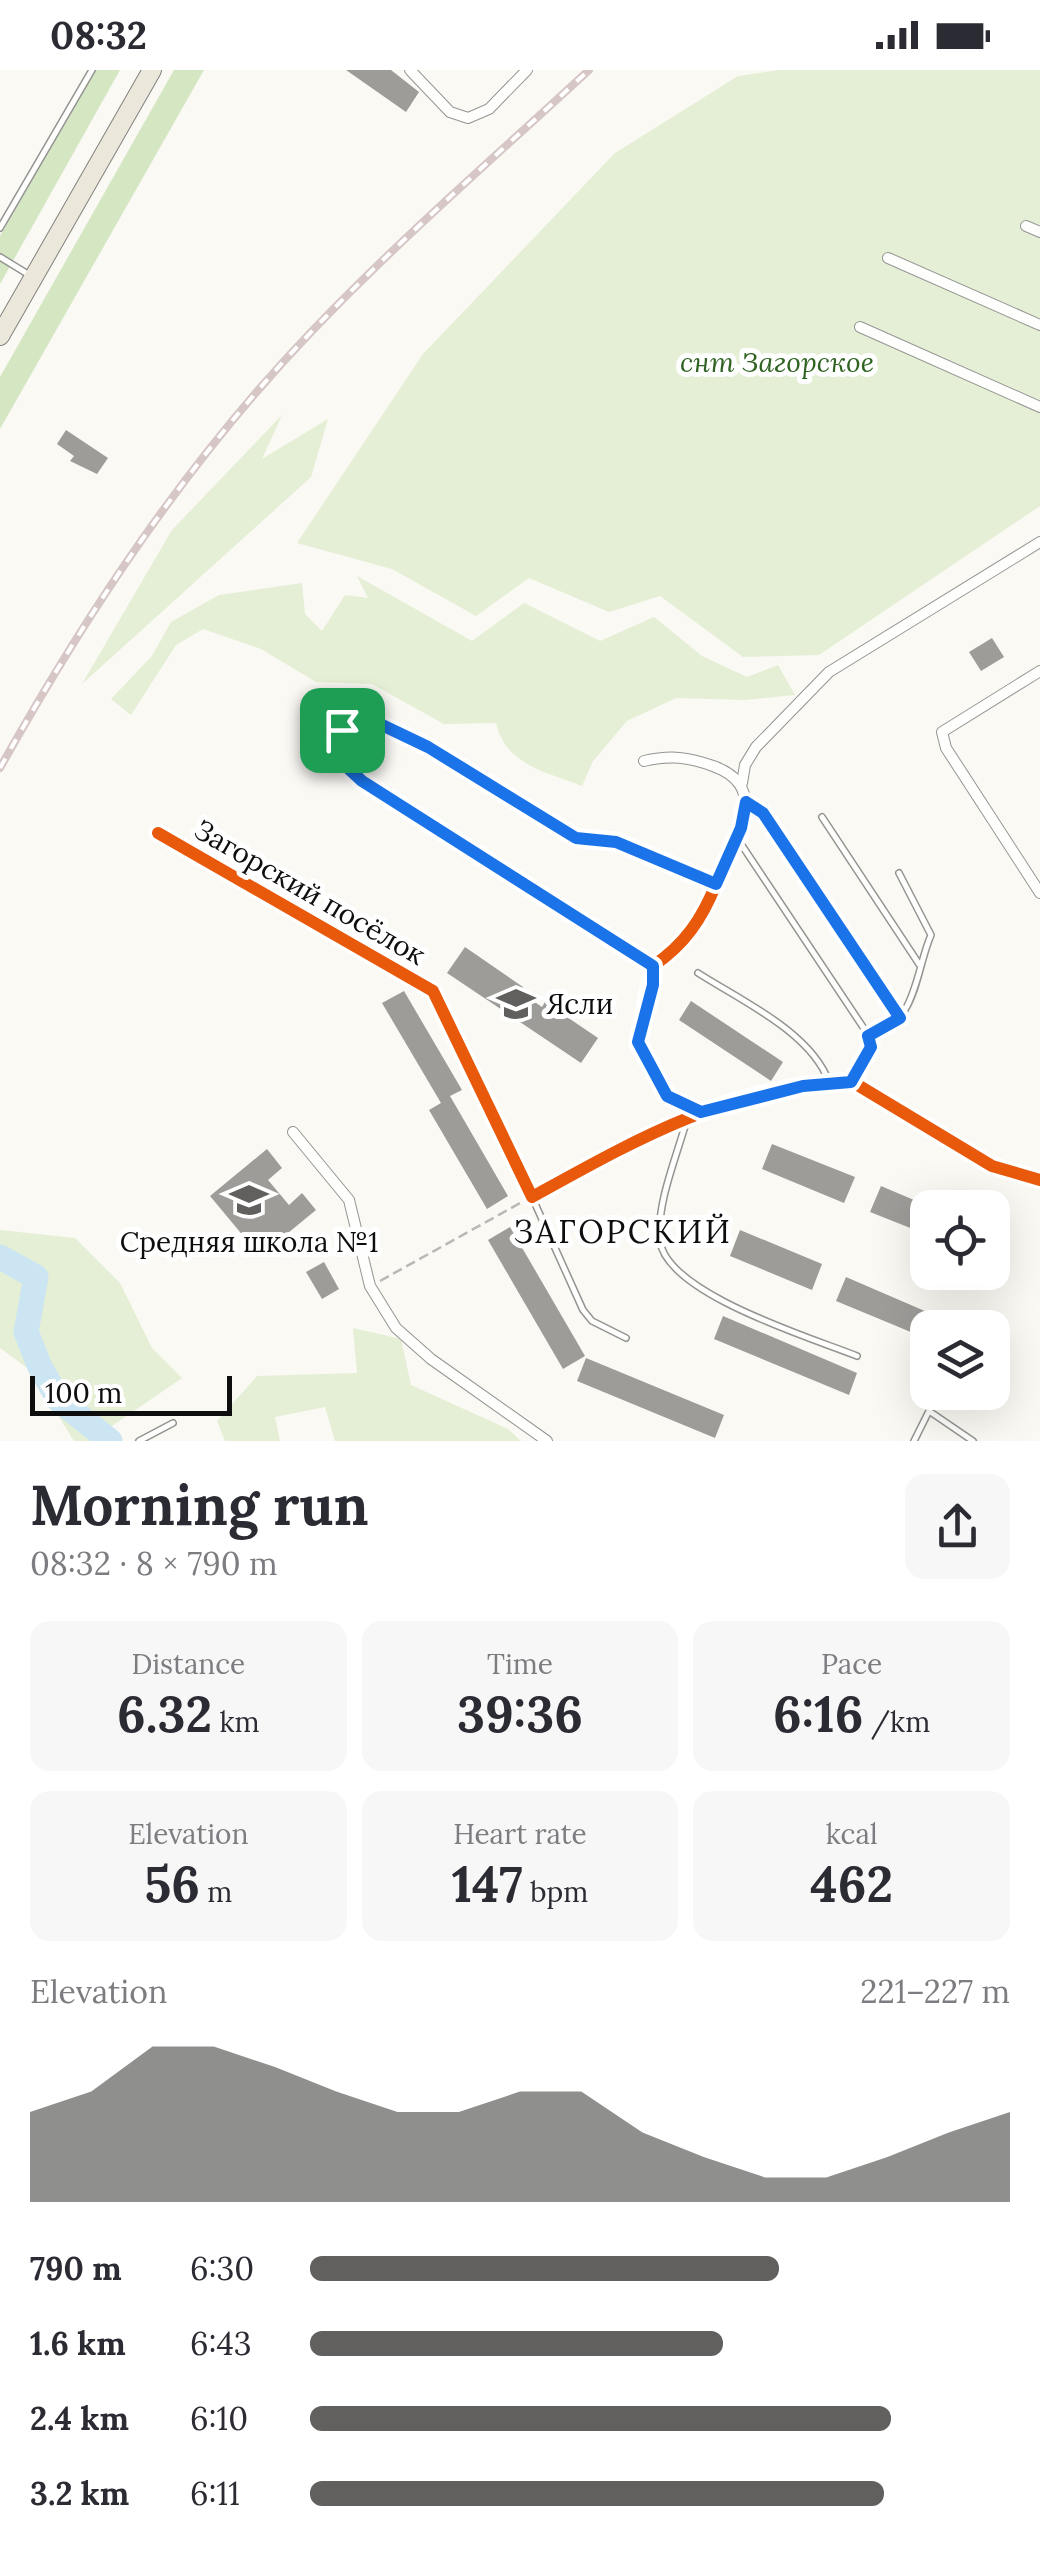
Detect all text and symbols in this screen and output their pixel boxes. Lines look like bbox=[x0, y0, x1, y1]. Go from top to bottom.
text: 08:32 bbox=[50, 11, 147, 59]
park label: снт Загорское bbox=[680, 344, 874, 380]
pin bbox=[300, 688, 385, 773]
icon: arrive bbox=[315, 703, 370, 758]
street label: Загорский посёлок bbox=[188, 811, 432, 973]
school or university icon: Ясли bbox=[495, 983, 537, 1025]
place label: Ясли bbox=[546, 986, 613, 1022]
school or university icon: Средняя школа №1 bbox=[228, 1179, 270, 1221]
map controls bbox=[910, 1190, 1010, 1410]
button: locate bbox=[910, 1190, 1010, 1290]
district label: ЗАГОРСКИЙ bbox=[514, 1211, 732, 1252]
place label: Средняя школа №1 bbox=[120, 1224, 378, 1260]
button: layers bbox=[910, 1310, 1010, 1410]
scale bar bbox=[30, 1371, 232, 1416]
text: 100 m bbox=[45, 1375, 122, 1411]
text: Morning run bbox=[30, 1470, 368, 1540]
button: share bbox=[905, 1474, 1010, 1579]
text: 08:32 · 8 × 790 m bbox=[30, 1543, 278, 1584]
text: Distance bbox=[131, 1646, 245, 1682]
text: Time bbox=[487, 1646, 553, 1682]
text: Pace bbox=[821, 1646, 882, 1682]
text: 6.32 bbox=[117, 1682, 212, 1746]
text: 39:36 bbox=[457, 1682, 583, 1746]
text: 6:16 bbox=[773, 1682, 863, 1746]
text: km bbox=[212, 1704, 260, 1740]
text: /km bbox=[863, 1704, 930, 1740]
text: Elevation bbox=[128, 1816, 248, 1852]
text: Heart rate bbox=[453, 1816, 587, 1852]
text: kcal bbox=[826, 1816, 878, 1852]
text: 56 bbox=[144, 1852, 200, 1916]
text: 147 bbox=[452, 1852, 523, 1916]
text: 462 bbox=[810, 1852, 893, 1916]
text: m bbox=[200, 1874, 232, 1910]
text: bpm bbox=[523, 1874, 588, 1910]
text: Elevation bbox=[30, 1971, 167, 2012]
text: 221–227 m bbox=[860, 1971, 1010, 2012]
text: 790 m bbox=[30, 2248, 122, 2289]
text: 6:30 bbox=[190, 2248, 254, 2289]
text: 1.6 km bbox=[30, 2323, 126, 2364]
text: 6:43 bbox=[190, 2323, 252, 2364]
text: 2.4 km bbox=[30, 2398, 129, 2439]
text: 6:10 bbox=[190, 2398, 248, 2439]
text: 3.2 km bbox=[30, 2473, 129, 2514]
text: 6:11 bbox=[190, 2473, 240, 2514]

